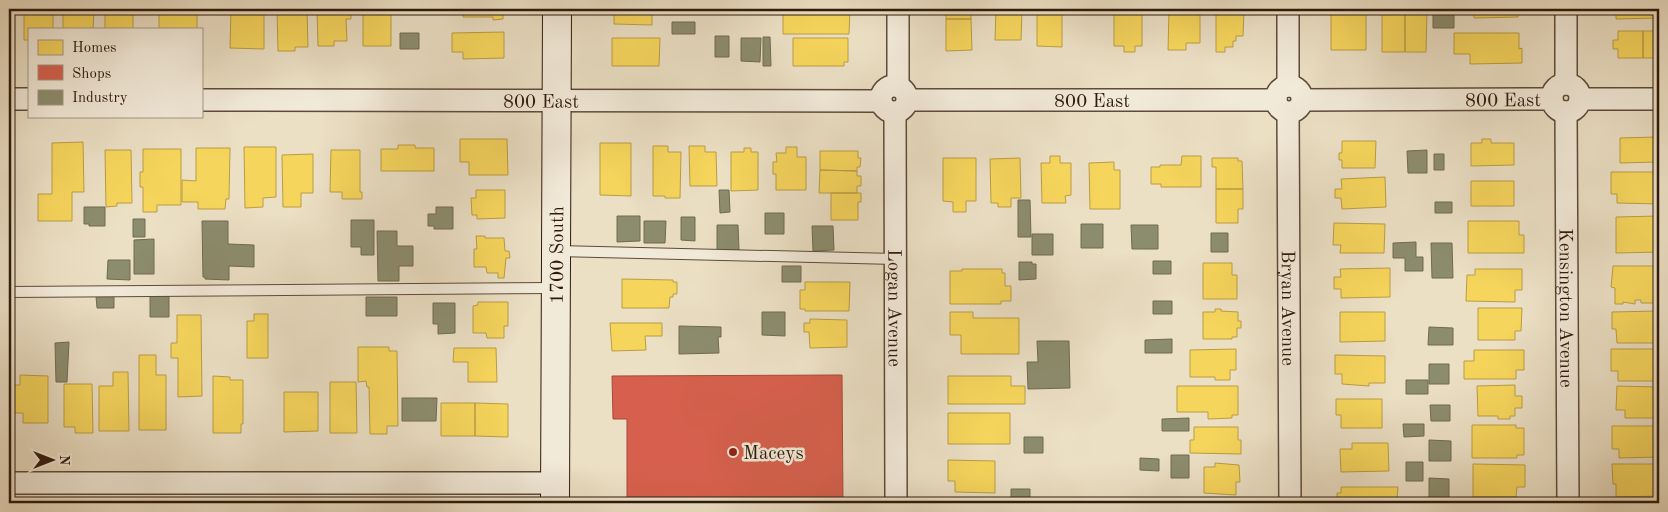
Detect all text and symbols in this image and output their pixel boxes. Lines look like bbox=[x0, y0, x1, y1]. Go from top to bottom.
legend bbox=[28, 28, 202, 118]
text: Homes bbox=[72, 41, 117, 56]
text: Shops bbox=[72, 67, 111, 82]
text: Industry bbox=[72, 91, 128, 106]
street label: 800 East bbox=[1465, 92, 1541, 111]
street label: 800 East bbox=[503, 93, 579, 113]
street label: 800 East bbox=[1054, 93, 1130, 112]
street label: 1700 South bbox=[549, 206, 568, 304]
street label: Kensington Avenue bbox=[1555, 228, 1574, 388]
street label: Logan Avenue bbox=[883, 249, 903, 367]
street label: Bryan Avenue bbox=[1277, 250, 1296, 366]
north arrow bbox=[28, 434, 78, 484]
place label: Maceys bbox=[743, 445, 804, 464]
marker: Maceys bbox=[727, 446, 739, 458]
text: N bbox=[57, 455, 71, 466]

